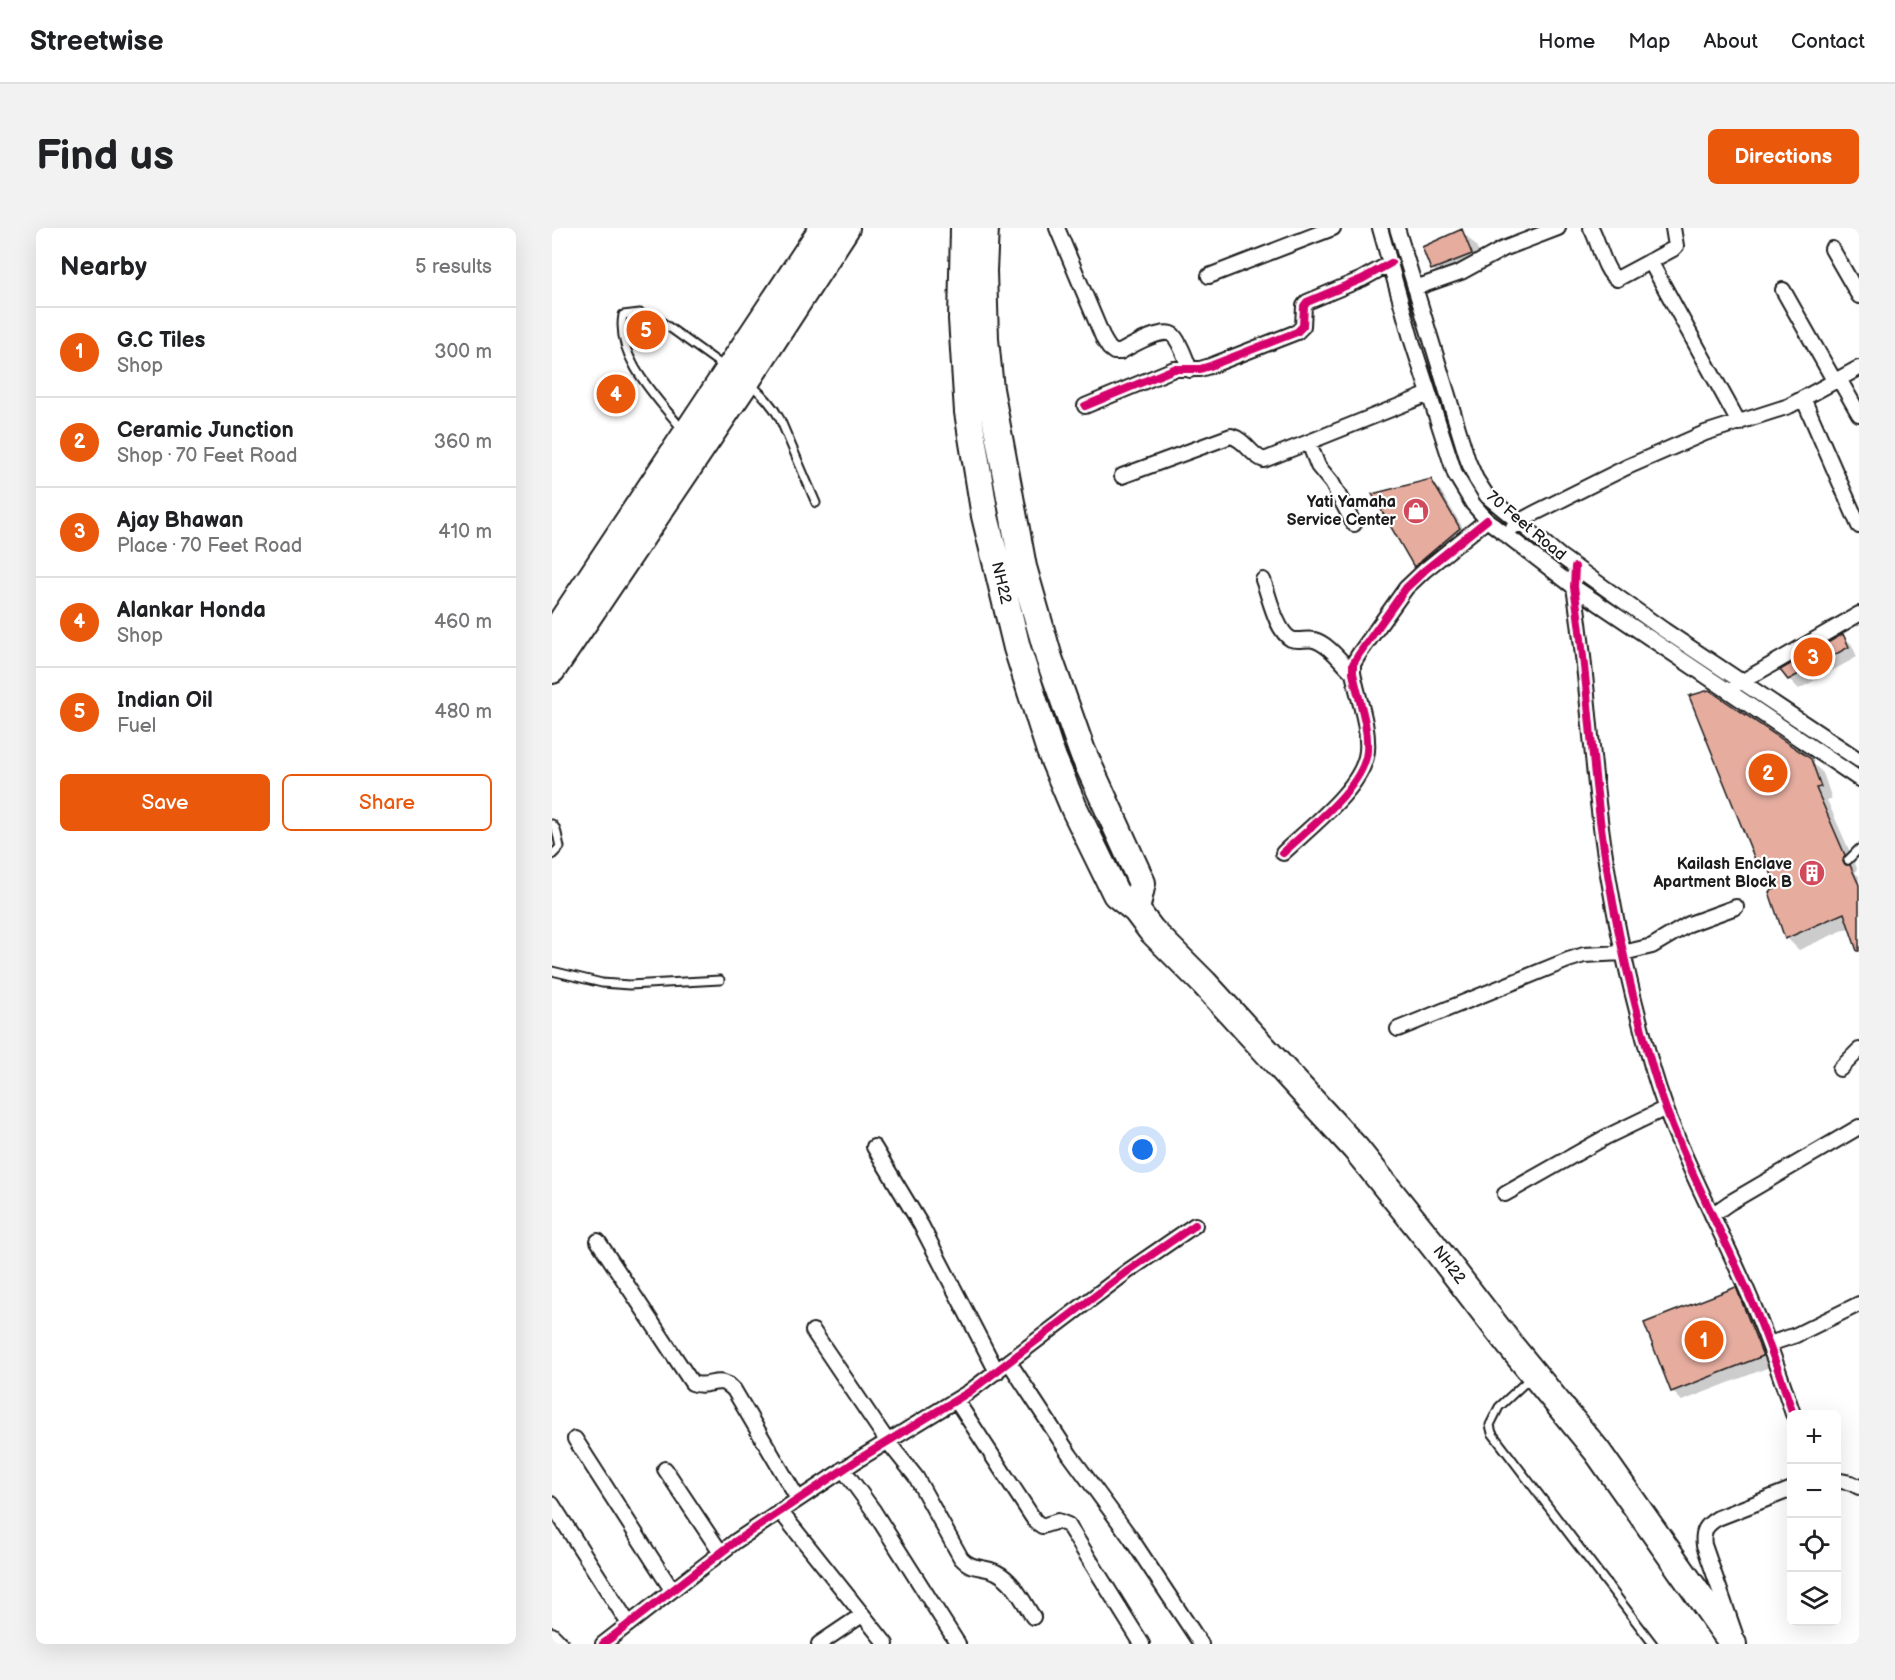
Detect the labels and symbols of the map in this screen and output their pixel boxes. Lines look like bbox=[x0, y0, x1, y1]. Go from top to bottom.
pin: 5 bbox=[626, 308, 665, 352]
pin: 4 bbox=[596, 372, 636, 416]
street label: 70 Feet Road bbox=[1483, 487, 1569, 565]
place label: Yati Yamaha Service Center bbox=[1287, 493, 1397, 530]
shop icon: Yati Yamaha Service Center bbox=[1401, 496, 1431, 526]
street label: NH22 bbox=[987, 560, 1015, 606]
pin: 3 bbox=[1794, 634, 1832, 680]
pin: 2 bbox=[1748, 750, 1788, 796]
place label: Kailash Enclave Apartment Block B bbox=[1653, 855, 1792, 892]
building icon: Kailash Enclave Apartment Block B bbox=[1797, 858, 1827, 888]
your location bbox=[1128, 1135, 1157, 1164]
street label: NH22 bbox=[1429, 1242, 1470, 1288]
pin: 1 bbox=[1684, 1318, 1724, 1362]

